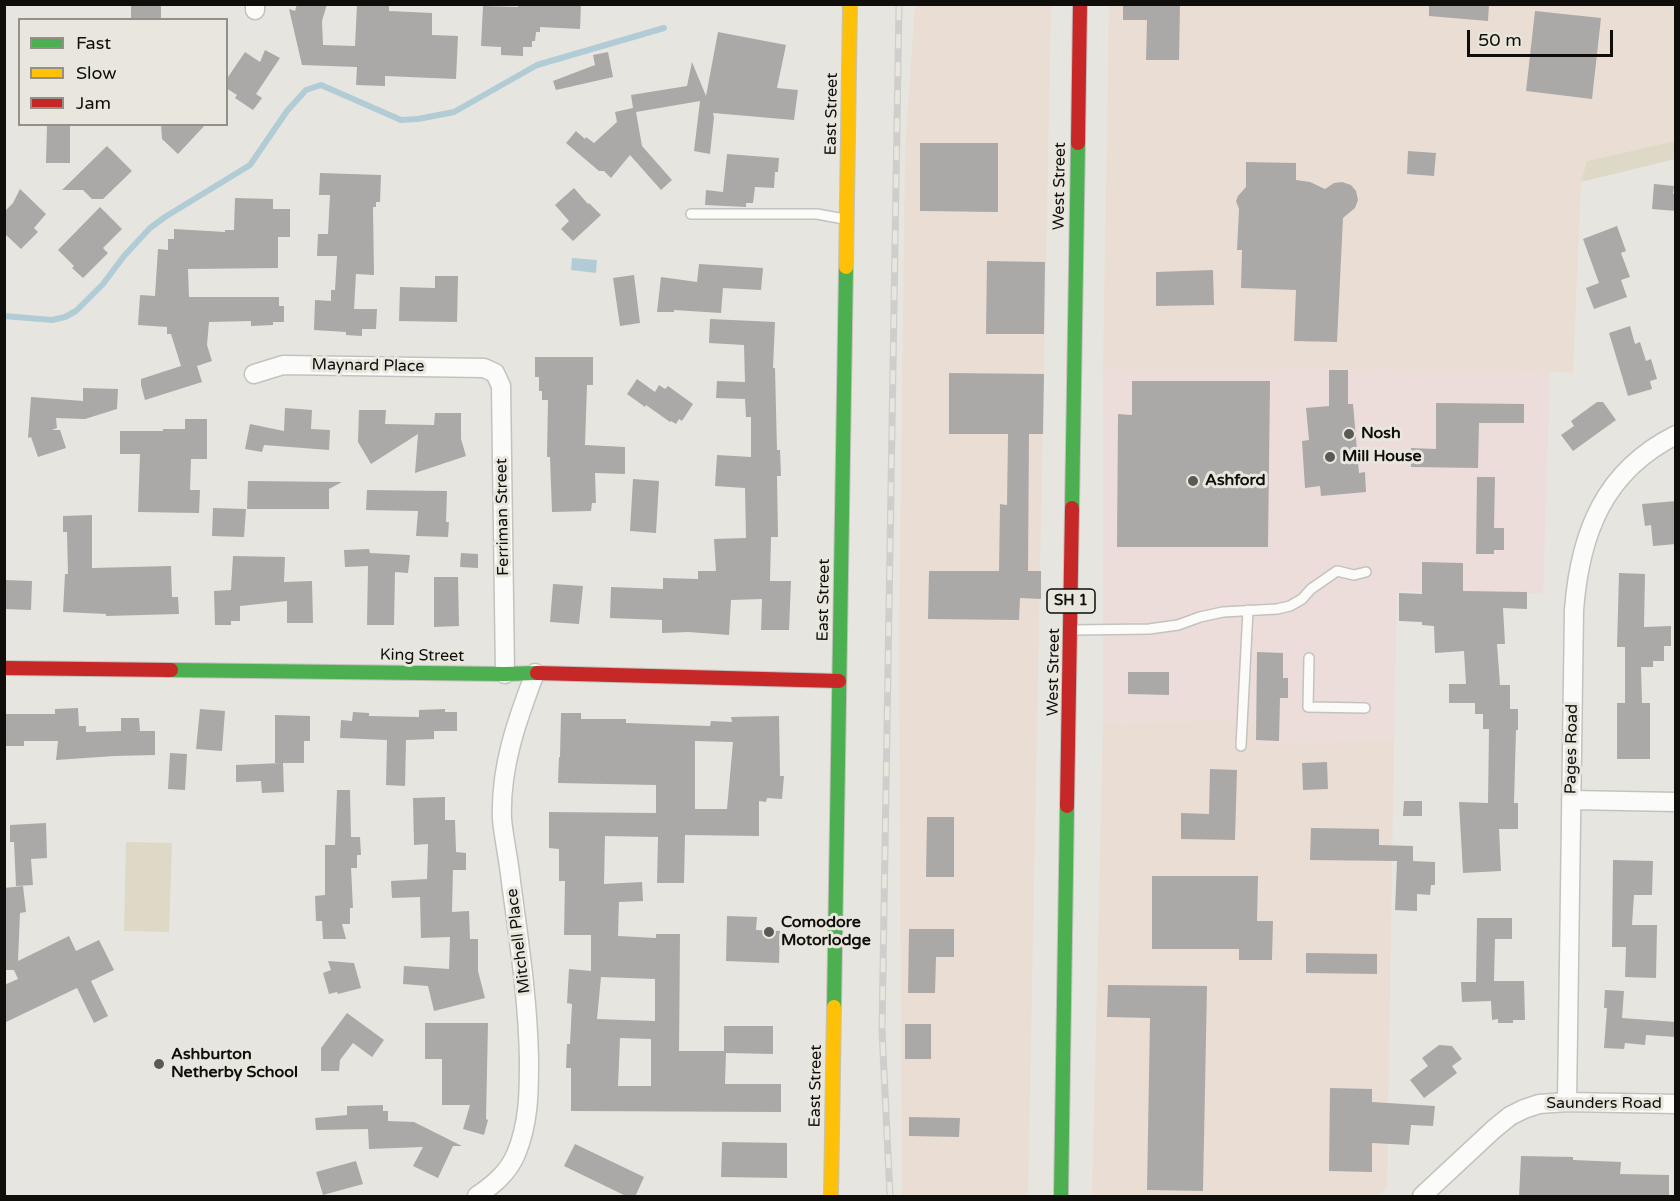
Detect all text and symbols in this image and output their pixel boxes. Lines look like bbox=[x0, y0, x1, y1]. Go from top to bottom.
legend bbox=[18, 18, 228, 126]
scale bar bbox=[1470, 18, 1616, 56]
text: 50 m bbox=[1478, 29, 1522, 51]
text: Fast bbox=[76, 32, 111, 54]
text: Slow bbox=[76, 62, 117, 84]
street label: East Street bbox=[822, 72, 842, 156]
text: Jam bbox=[76, 92, 111, 114]
street label: West Street bbox=[1050, 142, 1070, 230]
street label: Maynard Place bbox=[311, 355, 425, 377]
place label: Nosh bbox=[1361, 424, 1401, 444]
marker: Nosh bbox=[1342, 427, 1356, 441]
place label: Mill House bbox=[1342, 447, 1421, 467]
marker: Mill House bbox=[1323, 450, 1337, 464]
street label: Ferriman Street bbox=[492, 458, 514, 576]
place label: Ashford bbox=[1205, 471, 1266, 491]
marker: Ashford bbox=[1186, 474, 1200, 488]
street label: East Street bbox=[814, 558, 834, 642]
road number: SH 1 bbox=[1047, 589, 1095, 613]
street label: West Street bbox=[1044, 628, 1064, 716]
street label: King Street bbox=[380, 646, 464, 666]
street label: Pages Road bbox=[1562, 704, 1582, 794]
street label: Mitchell Place bbox=[503, 887, 535, 995]
place label: Comodore Motorlodge bbox=[781, 913, 871, 951]
marker: Comodore Motorlodge bbox=[762, 925, 776, 939]
street label: East Street bbox=[806, 1044, 826, 1128]
place label: Ashburton Netherby School bbox=[171, 1045, 298, 1083]
marker: Ashburton Netherby School bbox=[152, 1057, 166, 1071]
street label: Saunders Road bbox=[1546, 1094, 1662, 1114]

